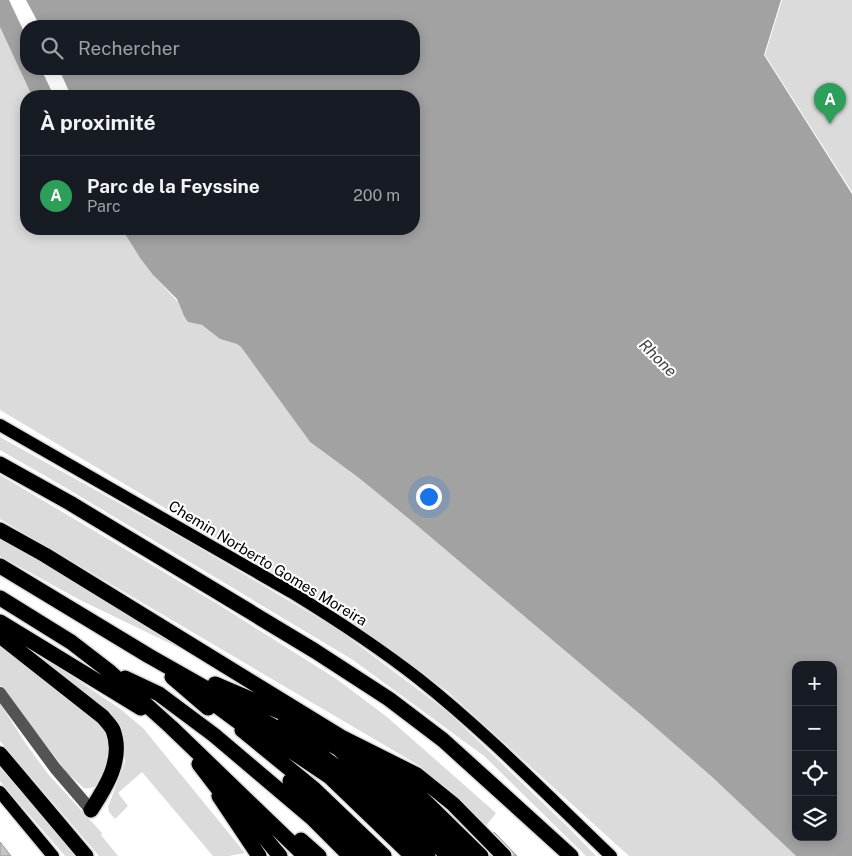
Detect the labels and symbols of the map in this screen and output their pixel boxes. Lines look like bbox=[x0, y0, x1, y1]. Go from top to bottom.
pin: A bbox=[814, 83, 846, 124]
water label: Rhone bbox=[635, 335, 681, 381]
your location bbox=[416, 484, 442, 510]
street label: Chemin Norberto Gomes Moreira bbox=[166, 497, 370, 629]

